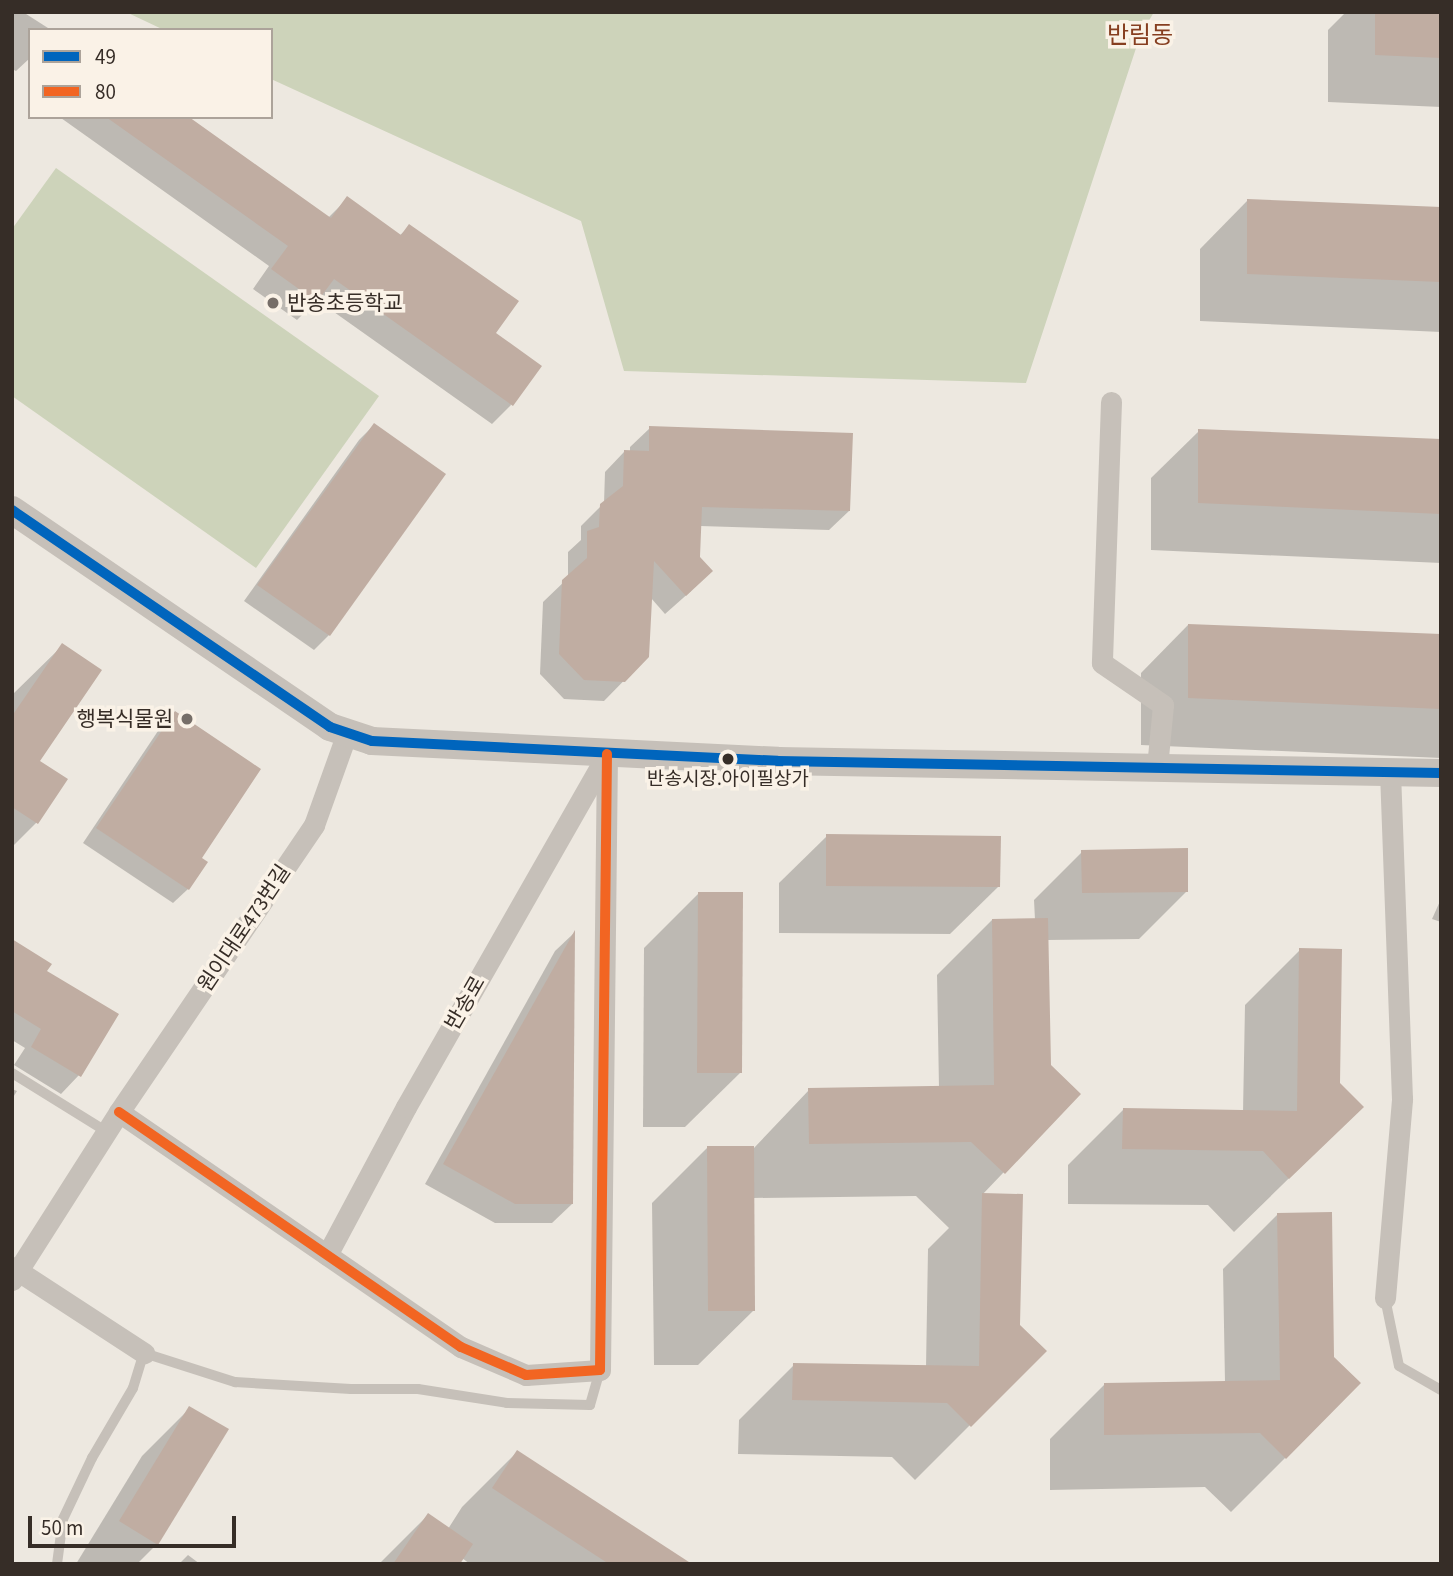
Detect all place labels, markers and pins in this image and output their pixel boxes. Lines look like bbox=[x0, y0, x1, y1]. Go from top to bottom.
place label: 반송초등학교 bbox=[287, 290, 403, 316]
marker: 반송초등학교 bbox=[265, 295, 281, 311]
place label: 행복식물원 bbox=[76, 706, 173, 732]
marker: 행복식물원 bbox=[179, 711, 195, 727]
marker: 반송시장.아이필상가 bbox=[721, 752, 735, 766]
place label: 반송시장.아이필상가 bbox=[647, 769, 809, 791]

